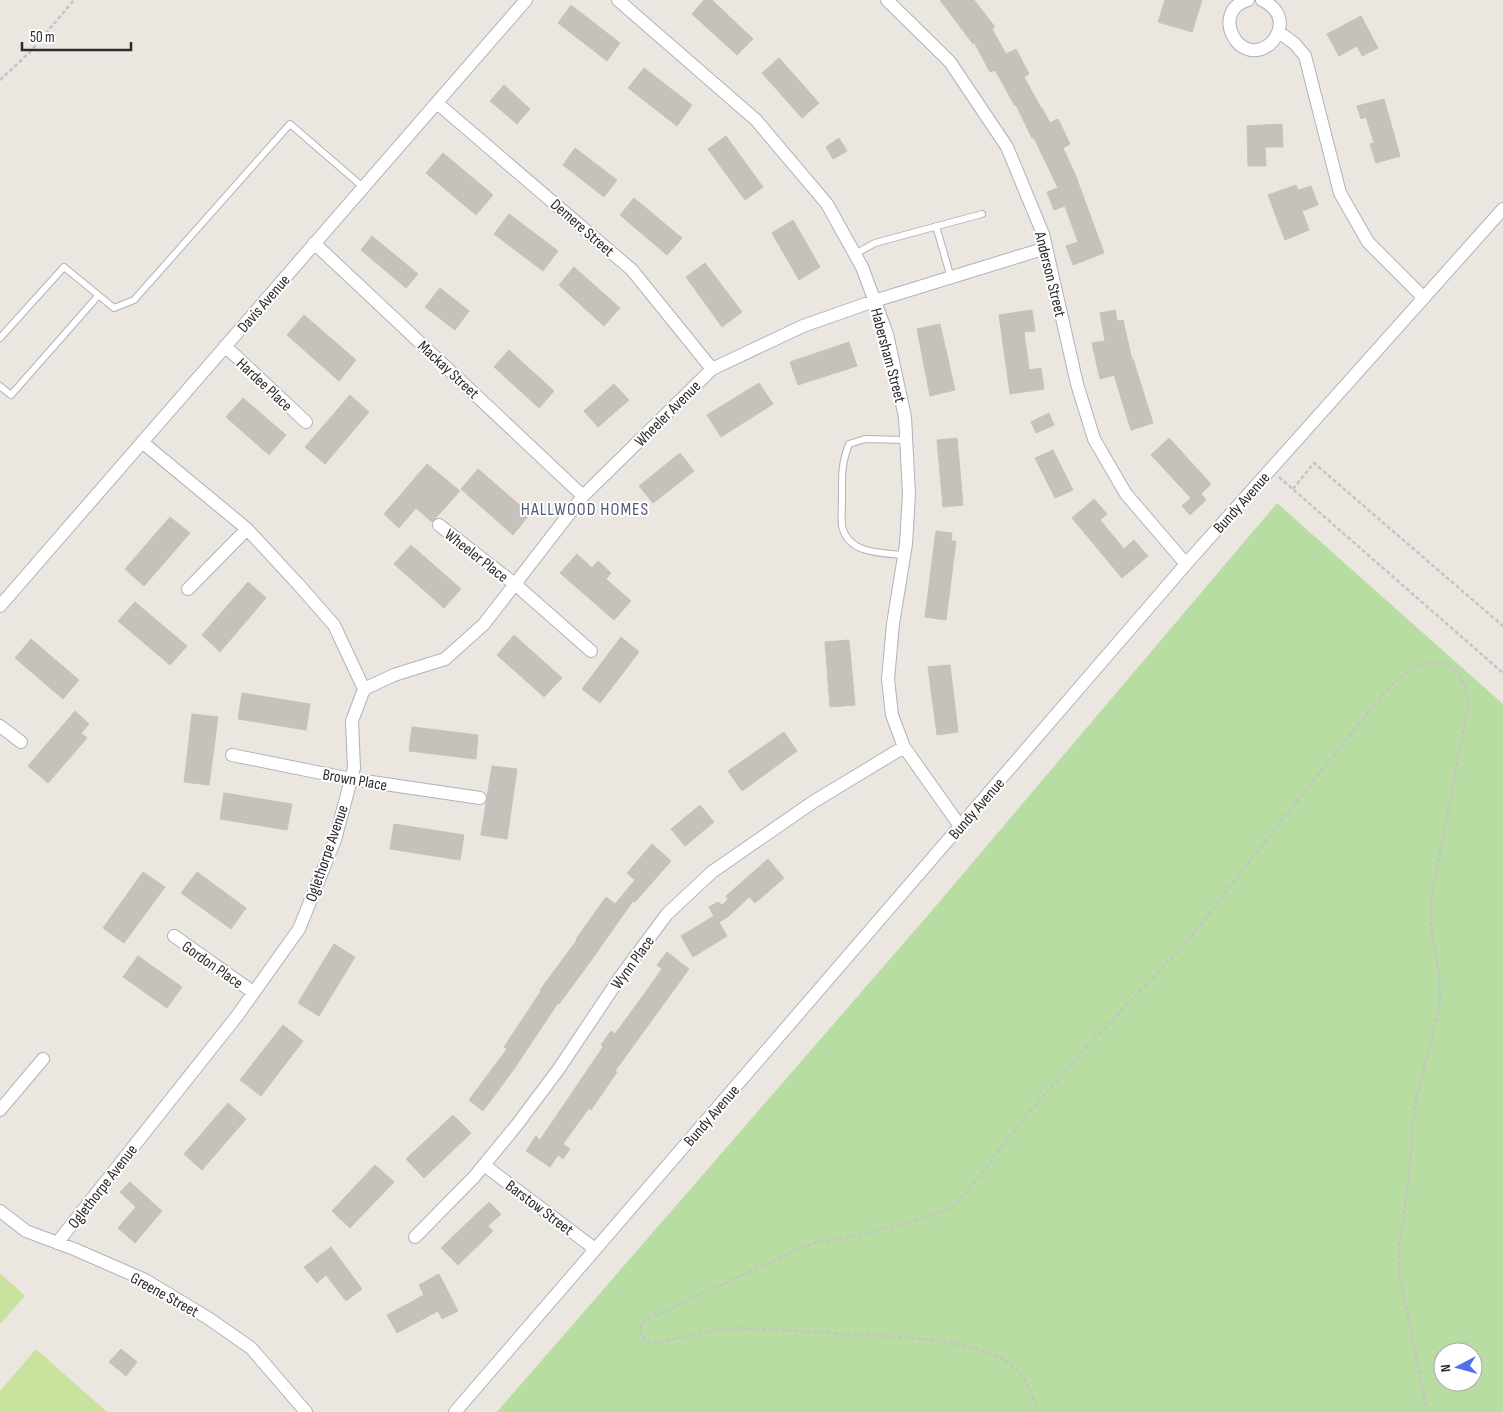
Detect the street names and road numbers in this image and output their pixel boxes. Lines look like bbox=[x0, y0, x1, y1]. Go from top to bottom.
street label: Demere Street bbox=[546, 195, 618, 261]
street label: Anderson Street bbox=[1030, 229, 1069, 319]
street label: Davis Avenue bbox=[234, 271, 294, 337]
street label: Habersham Street bbox=[866, 306, 909, 405]
street label: Mackay Street bbox=[413, 337, 483, 403]
street label: Hardee Place bbox=[232, 354, 296, 416]
street label: Wheeler Avenue bbox=[631, 377, 705, 451]
street label: Bundy Avenue bbox=[1210, 469, 1274, 537]
street label: Wheeler Place bbox=[441, 526, 512, 587]
street label: Brown Place bbox=[321, 765, 388, 795]
street label: Bundy Avenue bbox=[945, 774, 1009, 844]
street label: Oglethorpe Avenue bbox=[302, 802, 353, 904]
street label: Wynn Place bbox=[607, 932, 659, 993]
street label: Gordon Place bbox=[178, 937, 246, 993]
street label: Bundy Avenue bbox=[680, 1081, 744, 1151]
street label: Oglethorpe Avenue bbox=[65, 1141, 142, 1233]
street label: Barstow Street bbox=[501, 1177, 577, 1240]
street label: Greene Street bbox=[127, 1269, 202, 1322]

